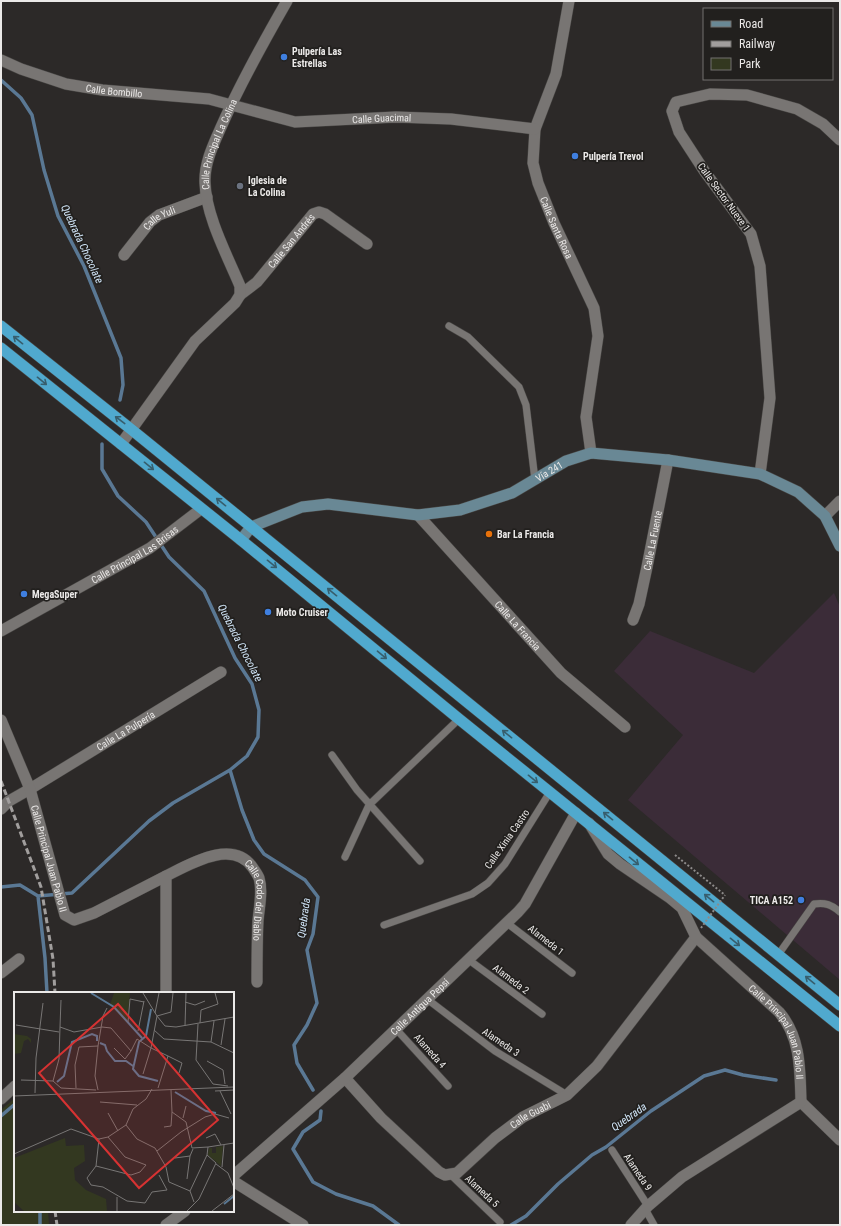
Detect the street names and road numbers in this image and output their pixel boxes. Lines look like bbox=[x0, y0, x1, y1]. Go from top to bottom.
street label: Calle Bombillo bbox=[85, 82, 143, 99]
street label: Calle Principal La Colina bbox=[199, 97, 239, 190]
street label: Calle Guacimal bbox=[352, 111, 411, 125]
street label: Calle Sector Nueve 1 bbox=[696, 161, 752, 233]
street label: Calle Santa Rosa bbox=[538, 195, 575, 260]
street label: Calle Yuli bbox=[141, 204, 177, 232]
street label: Calle San Andrés bbox=[266, 211, 317, 270]
street label: Vía 241 bbox=[533, 459, 565, 483]
street label: Calle La Fuente bbox=[641, 509, 664, 571]
street label: Calle Principal Las Brisas bbox=[89, 523, 180, 585]
street label: Calle La Francia bbox=[493, 598, 543, 653]
street label: Calle La Pulpería bbox=[94, 708, 157, 753]
street label: Calle Principal Juan Pablo II bbox=[29, 804, 69, 913]
street label: Calle Xinia Castro bbox=[482, 807, 532, 871]
street label: Calle Codo del Diablo bbox=[243, 857, 266, 941]
street label: Alameda 1 bbox=[526, 923, 566, 957]
street label: Alameda 2 bbox=[491, 962, 531, 996]
street label: Calle Antigua Pepsi bbox=[388, 976, 451, 1037]
street label: Calle Principal Juan Pablo II bbox=[747, 982, 806, 1080]
street label: Alameda 3 bbox=[480, 1026, 522, 1058]
street label: Alameda 4 bbox=[412, 1032, 448, 1070]
street label: Calle Guabi bbox=[508, 1099, 552, 1130]
street label: Alameda 9 bbox=[622, 1151, 654, 1193]
street label: Alameda 5 bbox=[463, 1173, 501, 1209]

